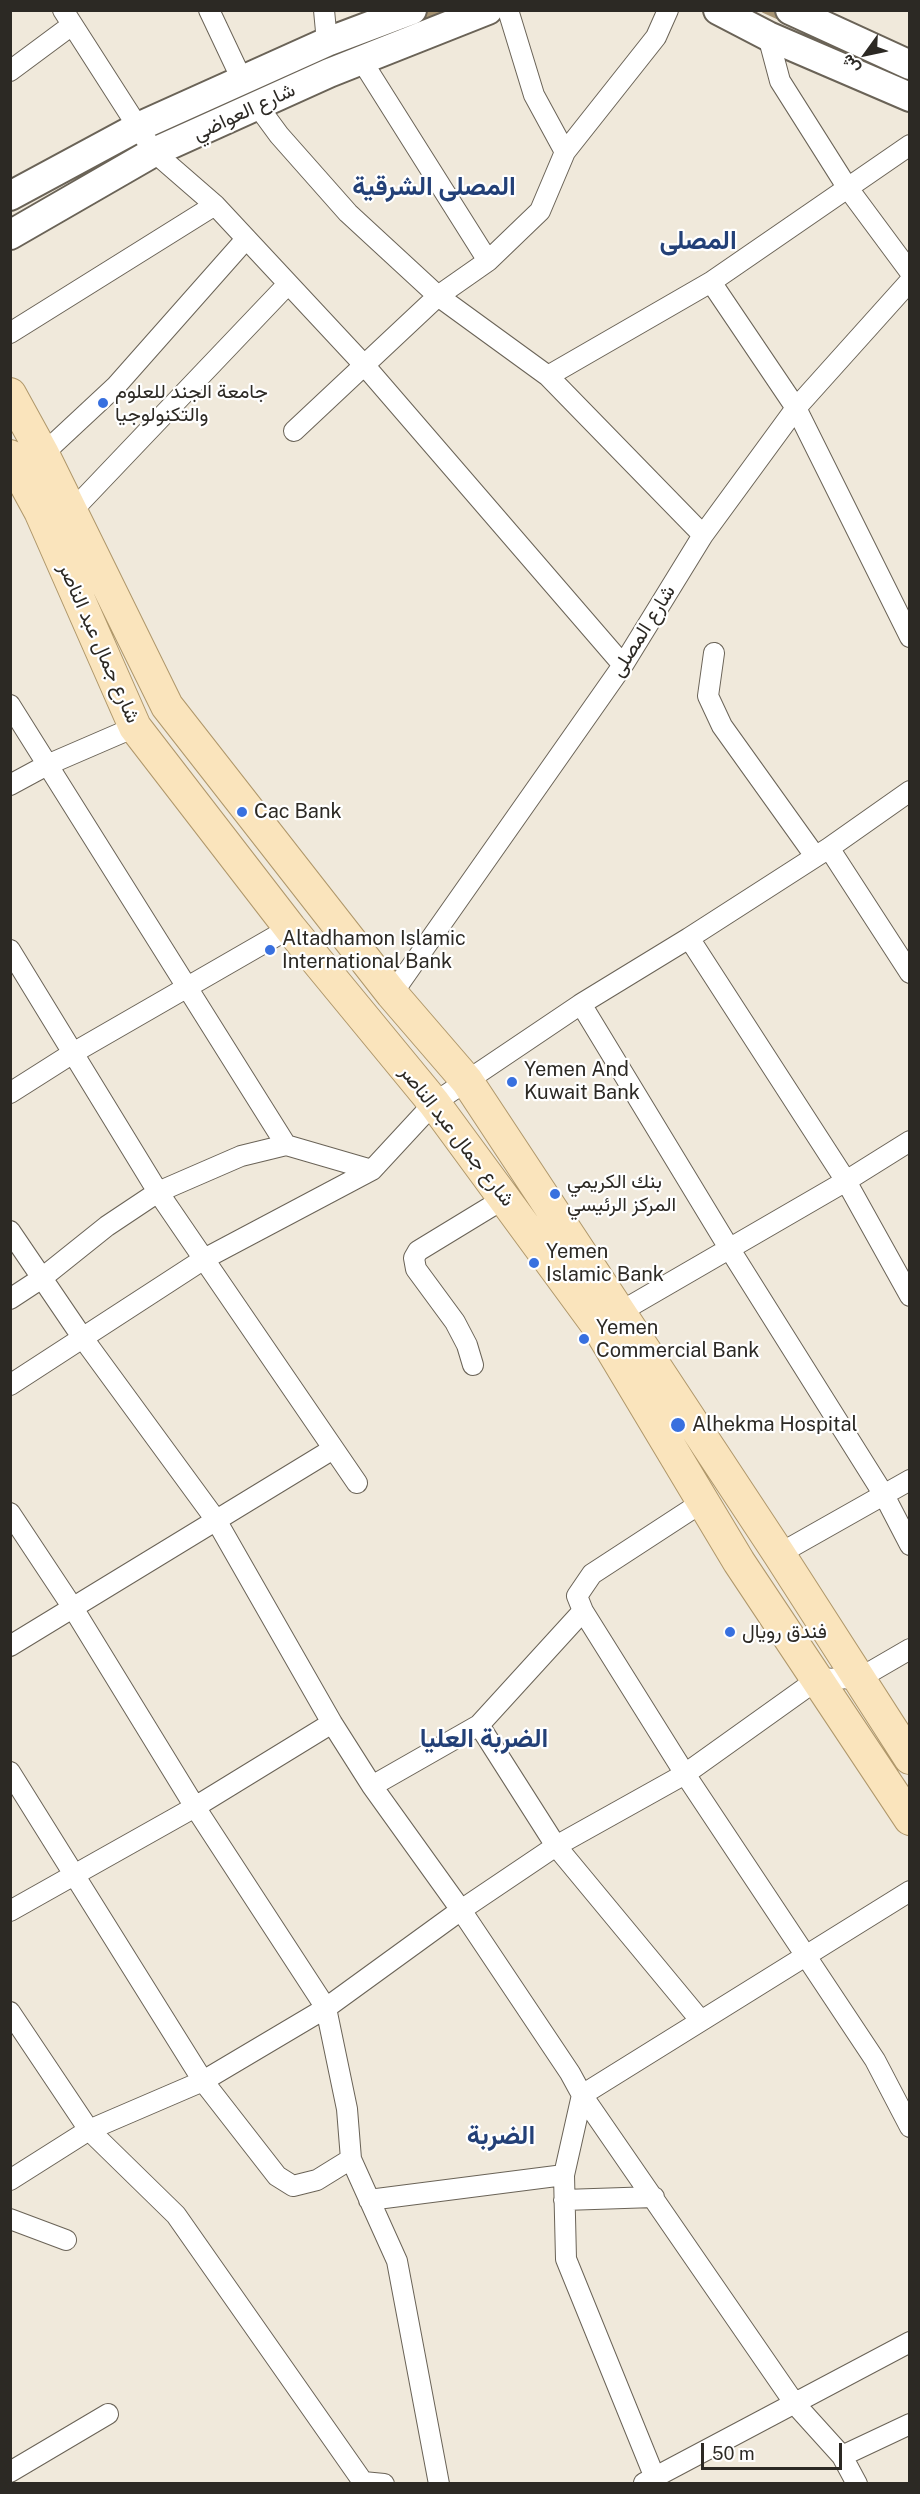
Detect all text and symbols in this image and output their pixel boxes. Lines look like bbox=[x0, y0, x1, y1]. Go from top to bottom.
north arrow bbox=[836, 24, 896, 84]
text: ش bbox=[837, 51, 864, 77]
street label: شارع العواضي bbox=[189, 78, 299, 146]
district label: المصلى الشرقية bbox=[352, 171, 516, 203]
district label: المصلى bbox=[659, 225, 737, 257]
place label: جامعة الجند للعلوم والتكنولوجيا bbox=[115, 380, 268, 427]
marker: جامعة الجند للعلوم والتكنولوجيا bbox=[96, 396, 110, 410]
street label: شارع جمال عبد الناصر bbox=[53, 559, 145, 727]
street label: شارع المصلى bbox=[605, 581, 681, 681]
place label: Cac Bank bbox=[254, 800, 342, 824]
marker: Cac Bank bbox=[235, 805, 249, 819]
place label: Altadhamon Islamic International Bank bbox=[282, 927, 466, 974]
marker: Altadhamon Islamic International Bank bbox=[263, 943, 277, 957]
place label: Yemen And Kuwait Bank bbox=[524, 1058, 640, 1105]
street label: شارع جمال عبد الناصر bbox=[394, 1061, 520, 1211]
marker: Yemen And Kuwait Bank bbox=[505, 1075, 519, 1089]
place label: بنك الكريمي المركز الرئيسي bbox=[567, 1170, 676, 1217]
marker: بنك الكريمي المركز الرئيسي bbox=[548, 1187, 562, 1201]
place label: Yemen Islamic Bank bbox=[546, 1240, 664, 1287]
marker: Yemen Islamic Bank bbox=[527, 1256, 541, 1270]
place label: Yemen Commercial Bank bbox=[596, 1316, 760, 1363]
marker: Yemen Commercial Bank bbox=[577, 1332, 591, 1346]
place label: Alhekma Hospital bbox=[692, 1413, 858, 1437]
marker: Alhekma Hospital bbox=[669, 1416, 687, 1434]
place label: فندق رويال bbox=[742, 1620, 827, 1644]
marker: فندق رويال bbox=[723, 1625, 737, 1639]
district label: الضربة العليا bbox=[420, 1723, 548, 1755]
district label: الضربة bbox=[467, 2120, 535, 2152]
scale bar bbox=[704, 2431, 845, 2469]
text: 50 m bbox=[712, 2443, 755, 2464]

